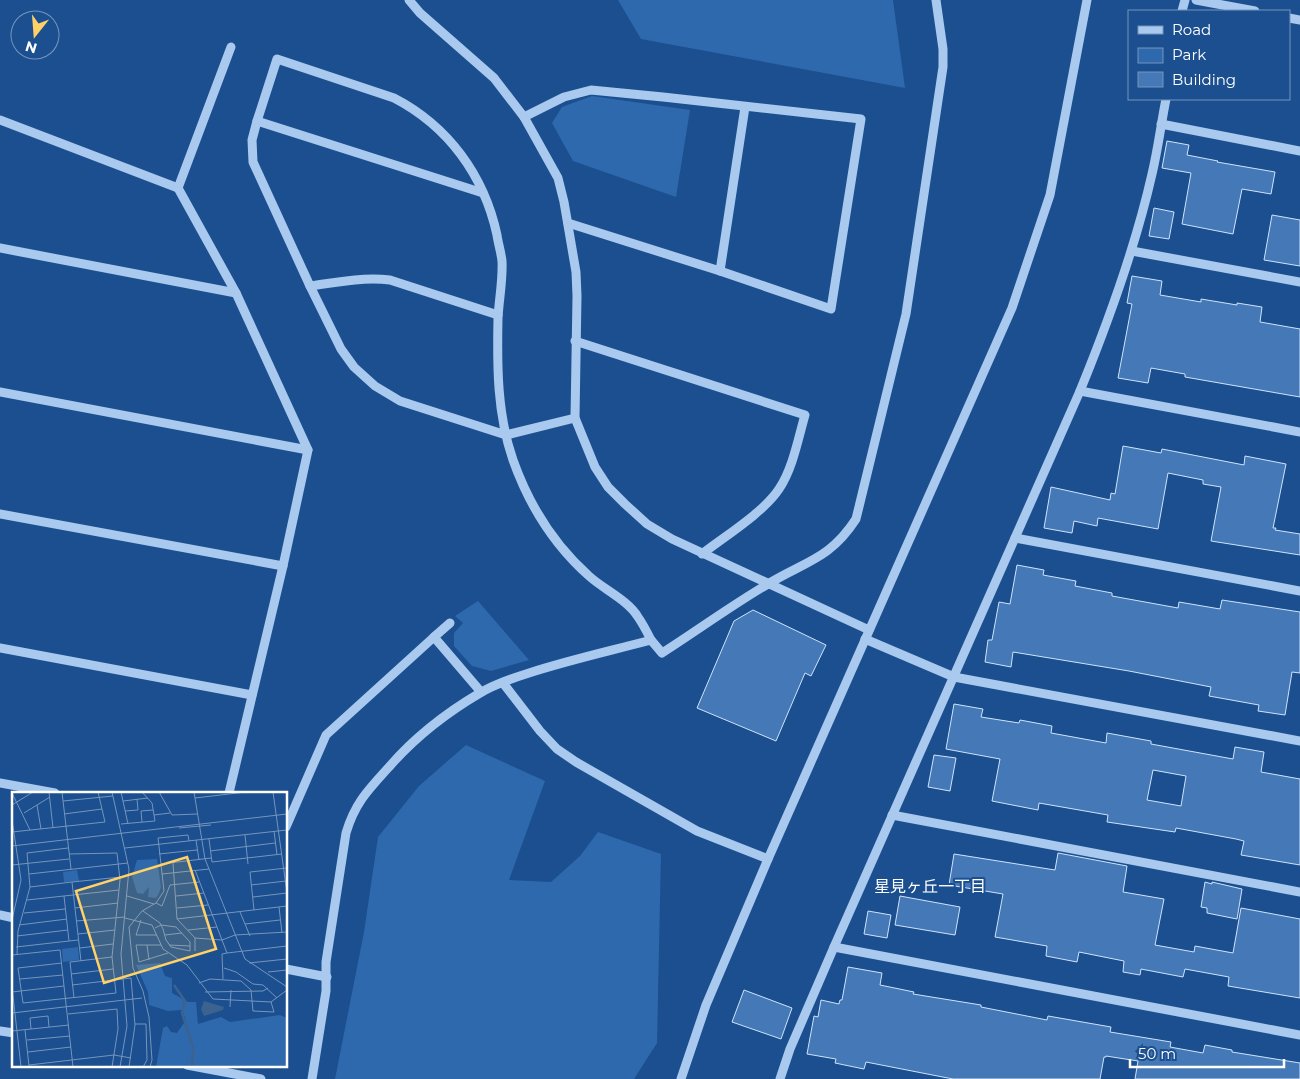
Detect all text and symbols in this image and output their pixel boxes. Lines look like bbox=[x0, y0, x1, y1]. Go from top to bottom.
north arrow bbox=[10, 10, 60, 60]
legend bbox=[1128, 10, 1290, 100]
text: Road bbox=[1172, 20, 1211, 39]
text: N bbox=[23, 37, 39, 58]
text: Park bbox=[1172, 45, 1206, 64]
text: Building bbox=[1172, 70, 1236, 89]
inset map bbox=[12, 792, 288, 1066]
district label: 星見ヶ丘一丁目 bbox=[874, 877, 986, 896]
scale bar bbox=[1130, 1036, 1284, 1068]
text: 50 m bbox=[1138, 1044, 1176, 1063]

